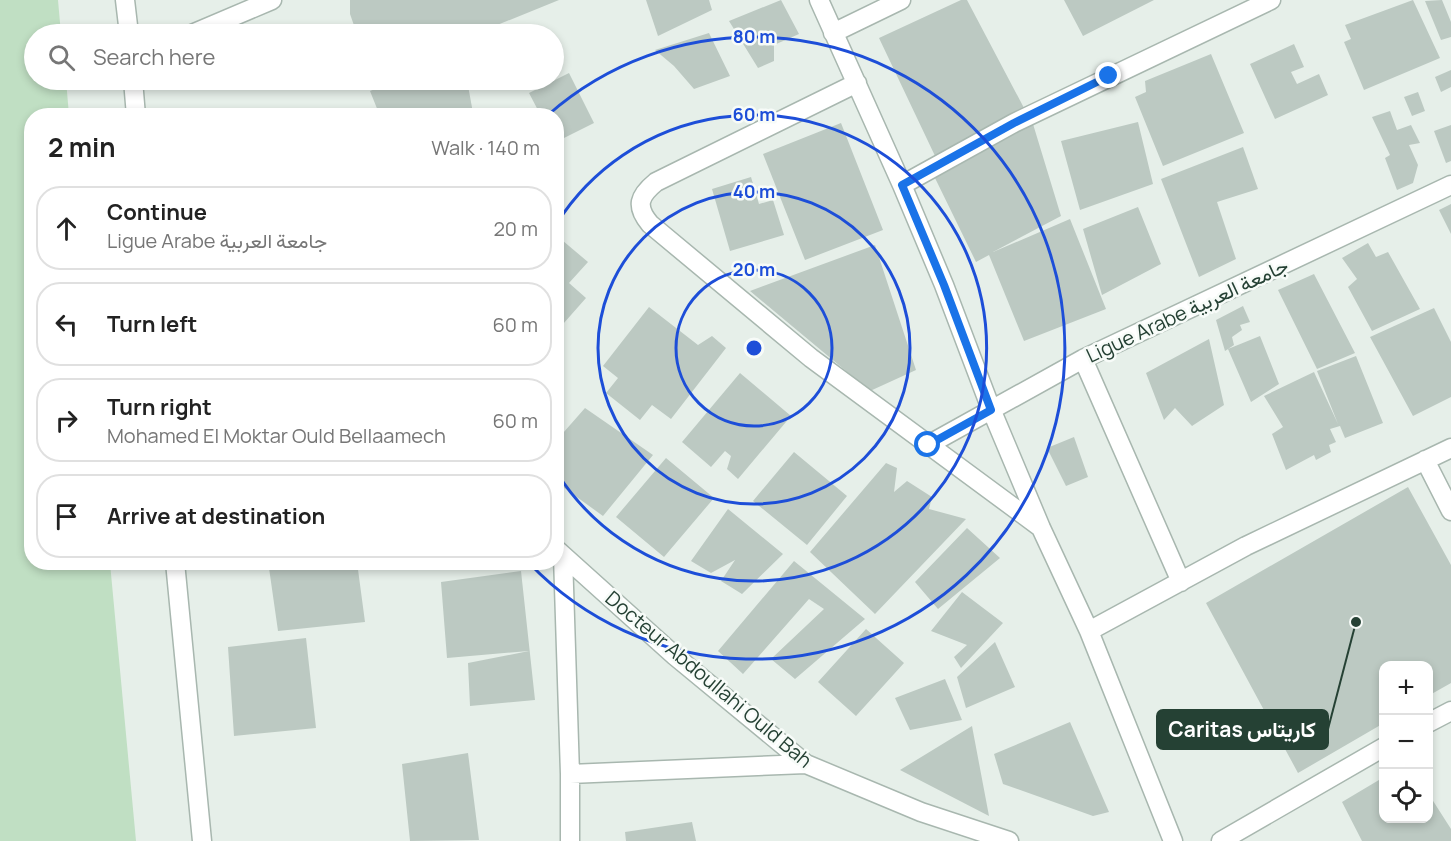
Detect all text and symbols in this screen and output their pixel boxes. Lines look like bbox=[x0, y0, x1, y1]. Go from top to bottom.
search box bbox=[24, 24, 564, 90]
text: 80 m bbox=[733, 24, 775, 48]
icon: search bbox=[45, 41, 78, 74]
text: Search here bbox=[93, 42, 215, 72]
route end bbox=[1095, 62, 1121, 88]
text: 60 m bbox=[733, 102, 775, 126]
text: 2 min bbox=[48, 129, 116, 165]
text: Walk · 140 m bbox=[431, 134, 540, 161]
text: 40 m bbox=[733, 179, 775, 203]
text: Continue bbox=[107, 197, 207, 227]
icon: ahead bbox=[50, 212, 83, 245]
text: 20 m bbox=[493, 215, 538, 242]
text: Ligue Arabe جامعة العربية bbox=[107, 227, 327, 254]
street label: Ligue Arabe جامعة العربية bbox=[1082, 251, 1292, 369]
text: 20 m bbox=[733, 257, 775, 281]
icon: left bbox=[50, 308, 83, 341]
text: Turn left bbox=[107, 309, 197, 339]
text: 60 m bbox=[492, 311, 538, 338]
centre of rings bbox=[744, 338, 764, 358]
text: Turn right bbox=[107, 392, 212, 422]
icon: right bbox=[50, 404, 83, 437]
text: 60 m bbox=[492, 407, 538, 434]
text: Mohamed El Moktar Ould Bellaamech bbox=[107, 422, 446, 449]
route start bbox=[914, 431, 940, 457]
icon: arrive bbox=[50, 500, 83, 533]
text: Arrive at destination bbox=[107, 501, 325, 531]
street label: Docteur Abdoullahi Ould Bah bbox=[600, 584, 818, 774]
map controls bbox=[1379, 661, 1433, 823]
button: + bbox=[1379, 661, 1433, 715]
callout: Caritas كاريتاس bbox=[1157, 710, 1328, 749]
text: Caritas كاريتاس bbox=[1168, 715, 1316, 743]
button: − bbox=[1379, 715, 1433, 769]
button: locate bbox=[1379, 769, 1433, 823]

